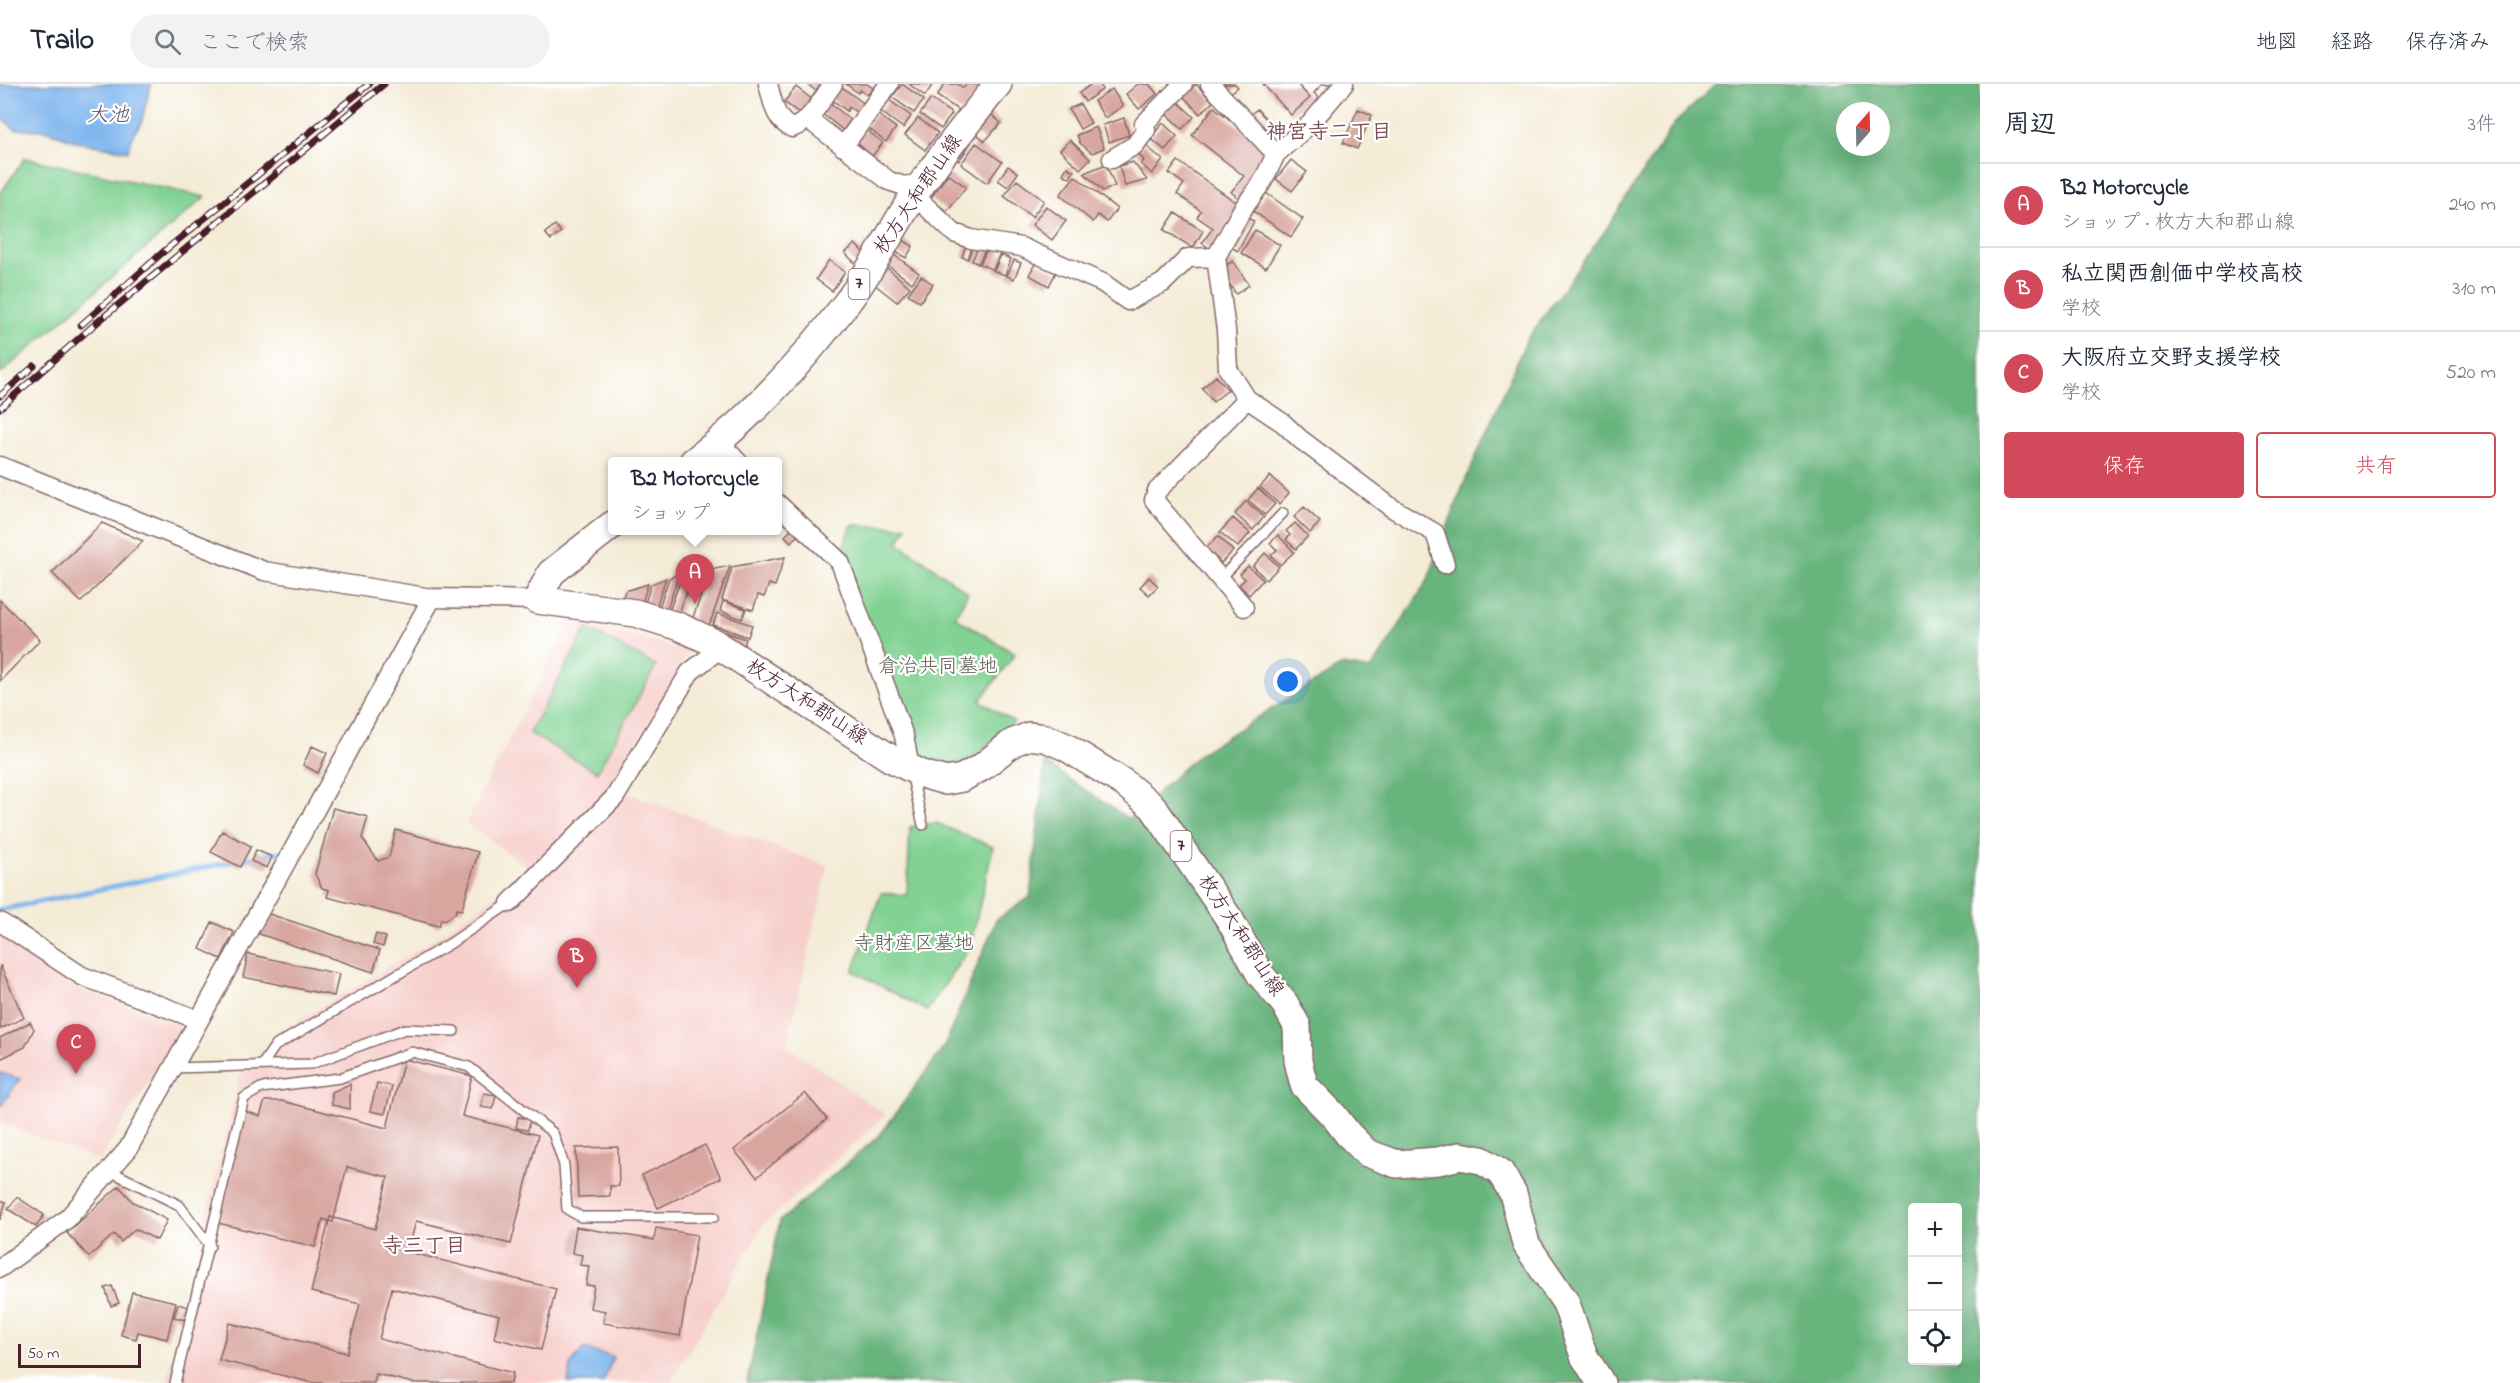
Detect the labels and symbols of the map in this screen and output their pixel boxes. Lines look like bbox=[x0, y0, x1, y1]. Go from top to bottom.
water label: 大池 bbox=[87, 101, 130, 131]
north arrow bbox=[1836, 102, 1890, 156]
district label: 神宮寺二丁目 bbox=[1266, 118, 1392, 148]
street label: 枚方大和郡山線 bbox=[868, 129, 970, 261]
road number: 7 bbox=[848, 269, 870, 299]
pin: A bbox=[676, 554, 714, 604]
street label: 枚方大和郡山線 bbox=[739, 653, 873, 753]
park label: 倉治共同墓地 bbox=[878, 653, 998, 682]
your location bbox=[1273, 667, 1302, 696]
road number: 7 bbox=[1170, 831, 1192, 861]
street label: 枚方大和郡山線 bbox=[1190, 869, 1290, 1003]
park label: 寺財産区墓地 bbox=[854, 930, 974, 959]
pin: B bbox=[558, 938, 596, 988]
pin: C bbox=[56, 1024, 96, 1074]
district label: 寺三丁目 bbox=[382, 1232, 466, 1262]
scale bar bbox=[18, 1341, 141, 1368]

